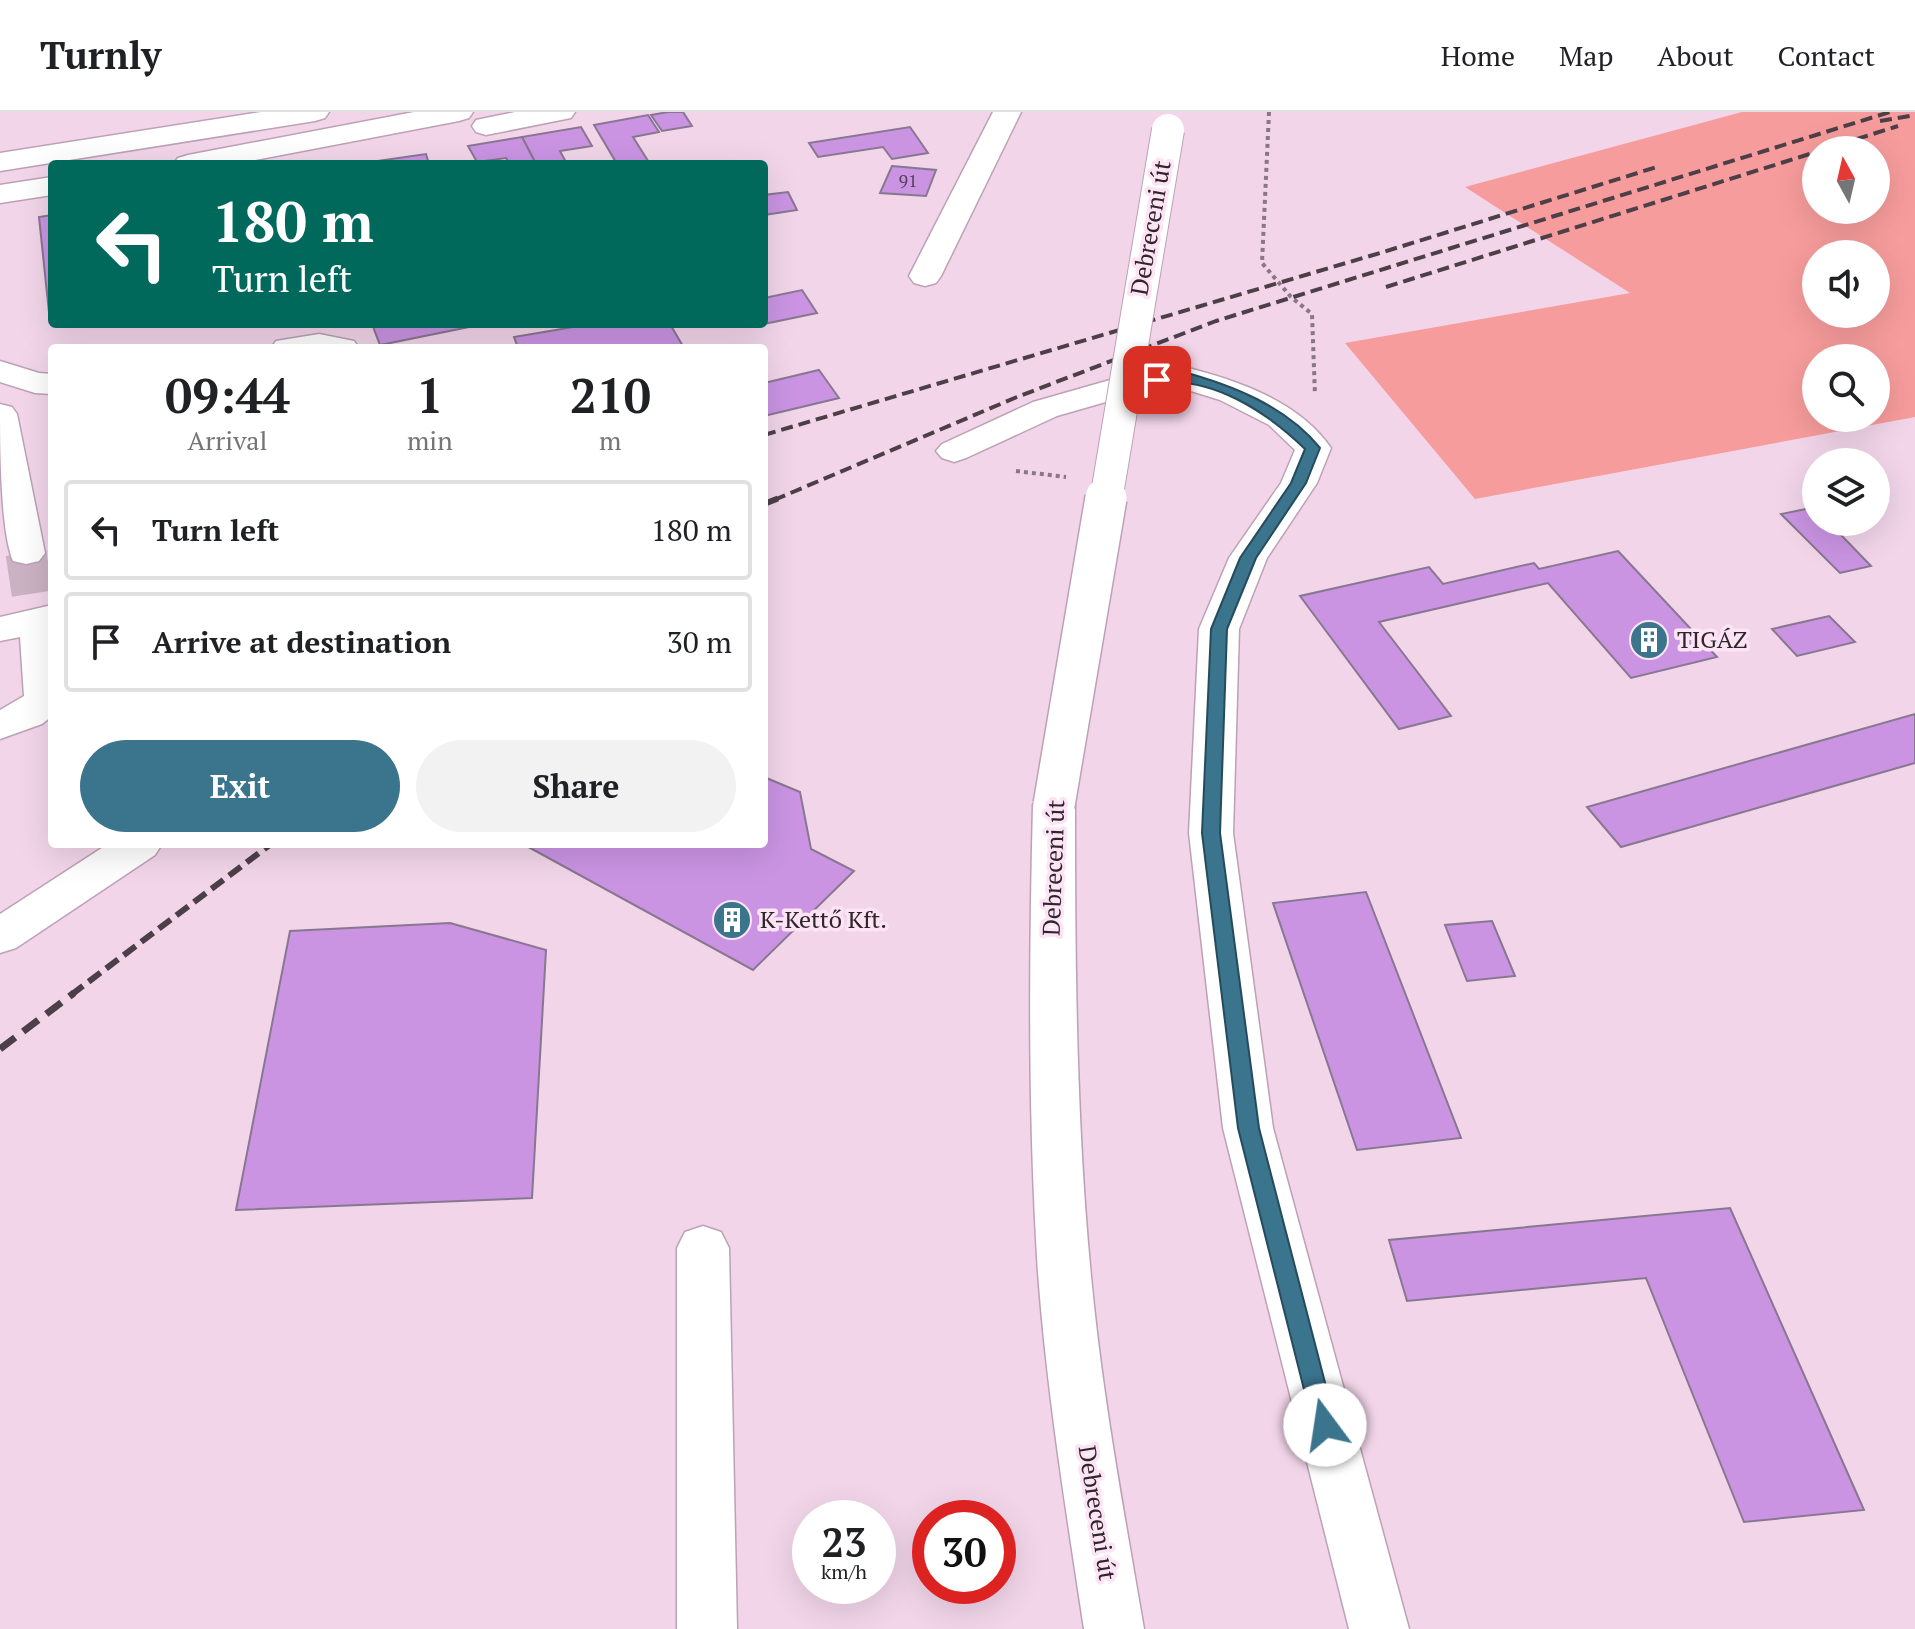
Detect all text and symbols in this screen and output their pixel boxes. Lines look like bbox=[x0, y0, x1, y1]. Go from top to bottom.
text: Turnly bbox=[40, 30, 161, 80]
text: Home bbox=[1441, 37, 1515, 74]
text: Map bbox=[1559, 37, 1613, 74]
text: About bbox=[1657, 37, 1734, 74]
text: Contact bbox=[1778, 37, 1875, 74]
north arrow bbox=[1802, 136, 1890, 224]
map controls bbox=[1802, 136, 1890, 536]
street label: Debreceni út bbox=[1122, 158, 1178, 298]
house number: 91 bbox=[898, 168, 918, 192]
text: 180 m bbox=[212, 184, 374, 258]
icon: left bbox=[80, 192, 184, 296]
button: sound bbox=[1802, 240, 1890, 328]
text: Turn left bbox=[212, 255, 352, 302]
button: search bbox=[1802, 344, 1890, 432]
pin bbox=[1123, 346, 1191, 414]
icon: arrive bbox=[1135, 358, 1179, 402]
text: 09:44 bbox=[165, 363, 290, 427]
text: 1 bbox=[416, 363, 443, 427]
text: 210 bbox=[570, 363, 651, 427]
text: Arrival bbox=[188, 423, 267, 457]
text: min bbox=[407, 423, 453, 457]
text: m bbox=[599, 423, 622, 457]
button: layers bbox=[1802, 448, 1890, 536]
icon: left bbox=[84, 508, 128, 552]
text: Turn left bbox=[152, 510, 279, 550]
text: 180 m bbox=[651, 510, 732, 550]
building icon: TIGÁZ bbox=[1628, 619, 1670, 661]
icon: arrive bbox=[84, 620, 128, 664]
text: Arrive at destination bbox=[152, 622, 451, 662]
text: 30 m bbox=[667, 622, 732, 662]
place label: TIGÁZ bbox=[1677, 623, 1747, 655]
button: Exit bbox=[80, 740, 400, 832]
button: Share bbox=[416, 740, 736, 832]
street label: Debreceni út bbox=[1035, 799, 1071, 937]
building icon: K-Kettő Kft. bbox=[711, 899, 753, 941]
place label: K-Kettő Kft. bbox=[760, 903, 887, 935]
position arrow bbox=[1283, 1383, 1367, 1467]
street label: Debreceni út bbox=[1072, 1443, 1124, 1583]
speed limit sign: 30 bbox=[912, 1500, 1016, 1604]
text: 23 bbox=[821, 1515, 867, 1568]
text: km/h bbox=[821, 1558, 867, 1585]

